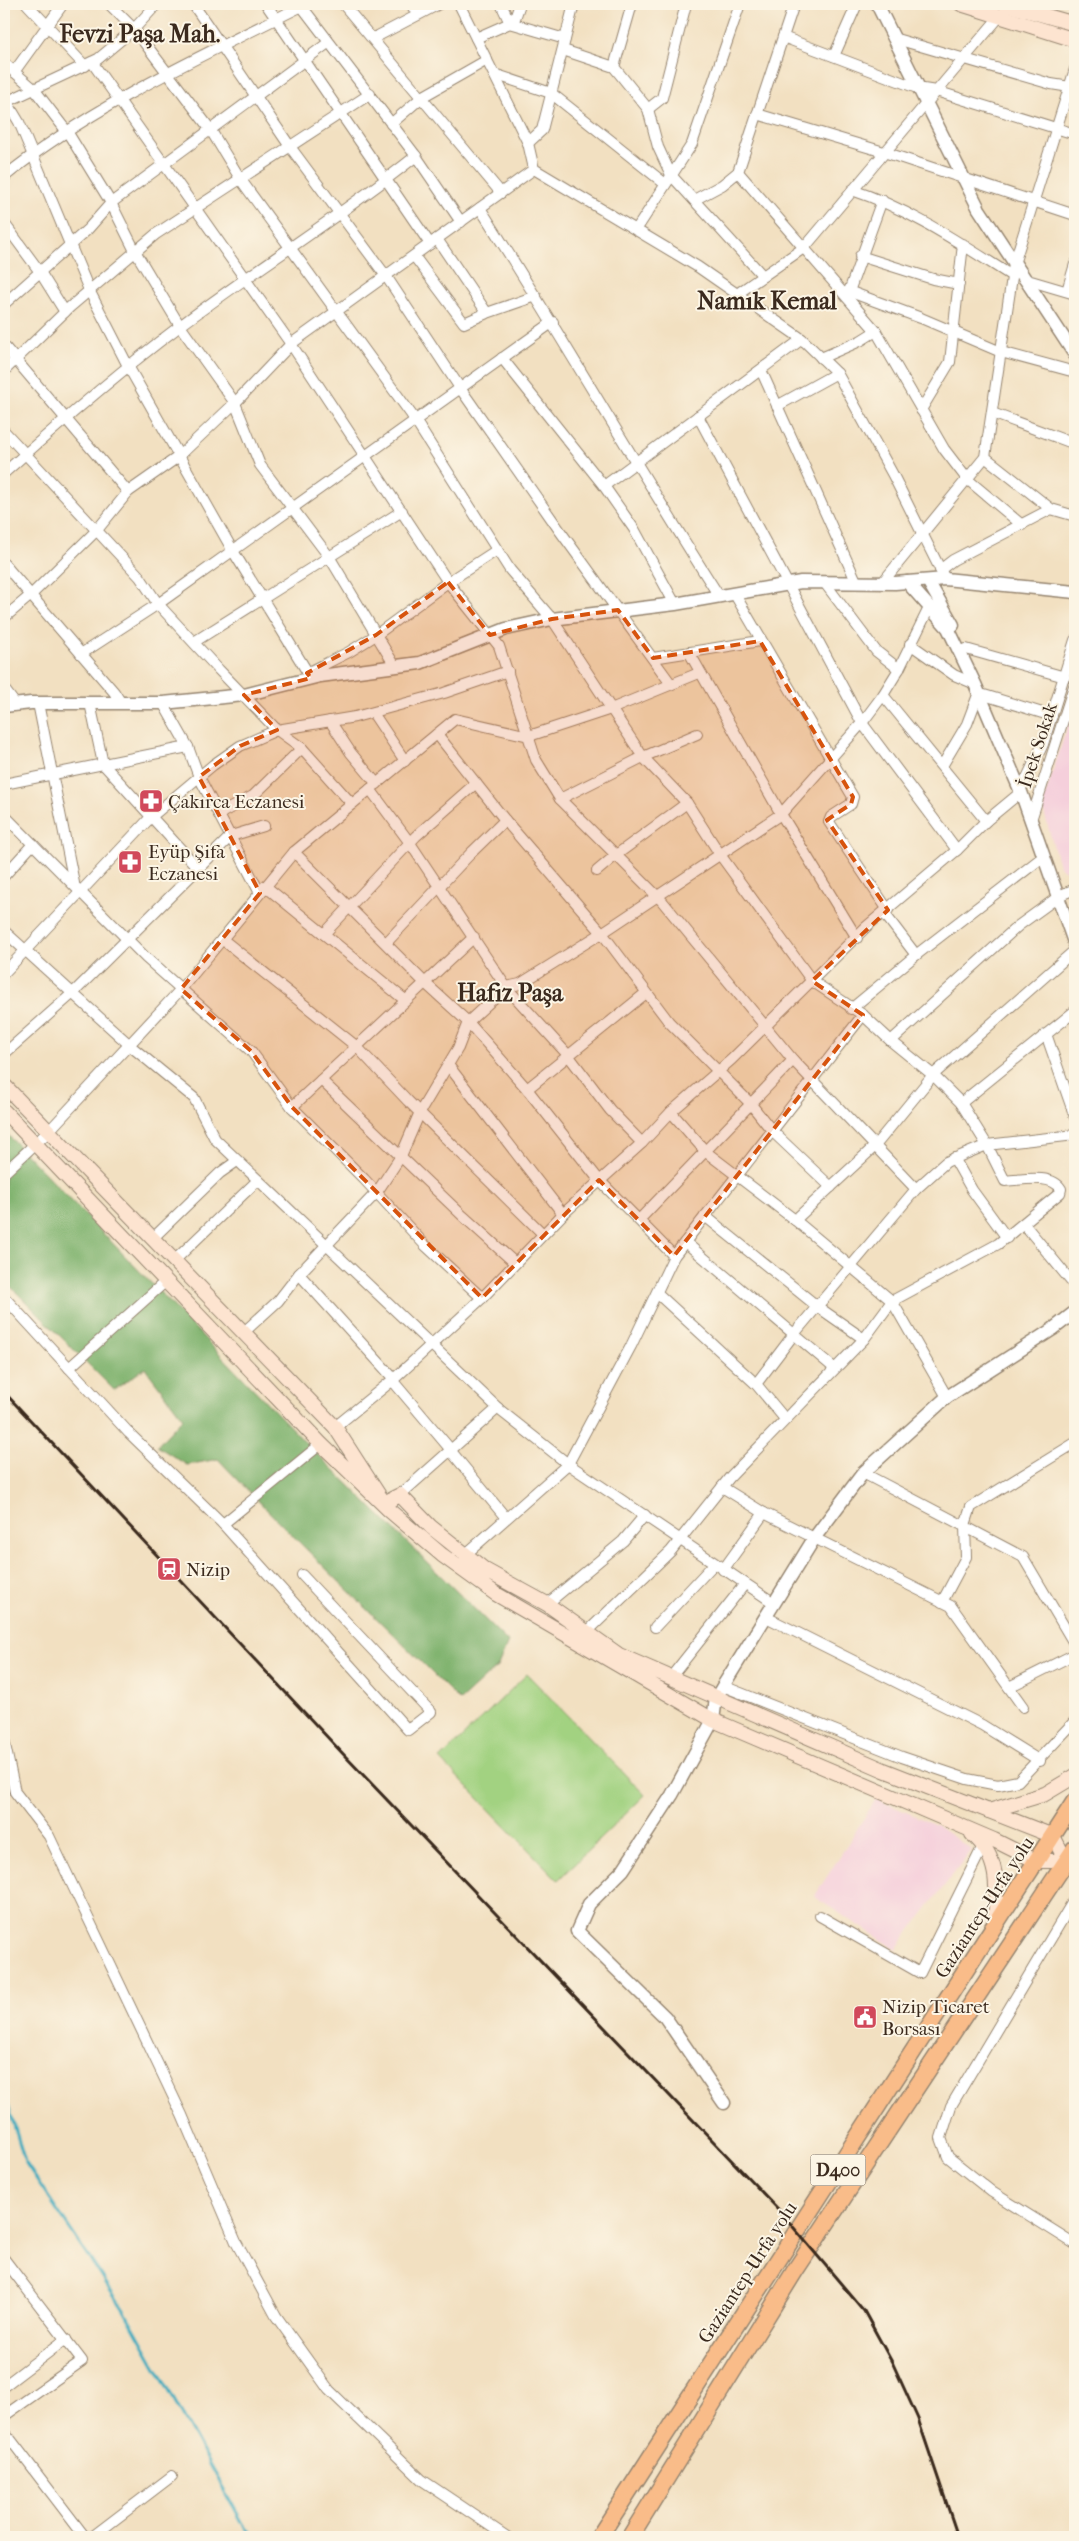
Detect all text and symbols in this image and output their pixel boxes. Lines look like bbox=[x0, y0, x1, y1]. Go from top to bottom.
district label: Fevzi Paşa Mah. bbox=[59, 20, 221, 49]
district label: Namık Kemal bbox=[697, 287, 837, 315]
street label: İpek Sokak bbox=[1014, 700, 1062, 791]
pharmacy icon: Çakırca Eczanesi bbox=[138, 788, 164, 814]
place label: Çakırca Eczanesi bbox=[168, 791, 305, 814]
place label: Eyüp Şifa Eczanesi bbox=[148, 841, 225, 885]
pharmacy icon: Eyüp Şifa Eczanesi bbox=[117, 849, 143, 875]
district label: Hafız Paşa bbox=[457, 979, 564, 1008]
station icon: Nizip bbox=[156, 1556, 182, 1582]
place label: Nizip bbox=[186, 1559, 230, 1581]
street label: Gaziantep-Urfa yolu bbox=[931, 1832, 1039, 1982]
place label: Nizip Ticaret Borsası bbox=[882, 1996, 990, 2040]
public building icon: Nizip Ticaret Borsası bbox=[852, 2004, 878, 2030]
road number: D400 bbox=[810, 2154, 866, 2186]
street label: Gaziantep-Urfa yolu bbox=[694, 2197, 802, 2347]

